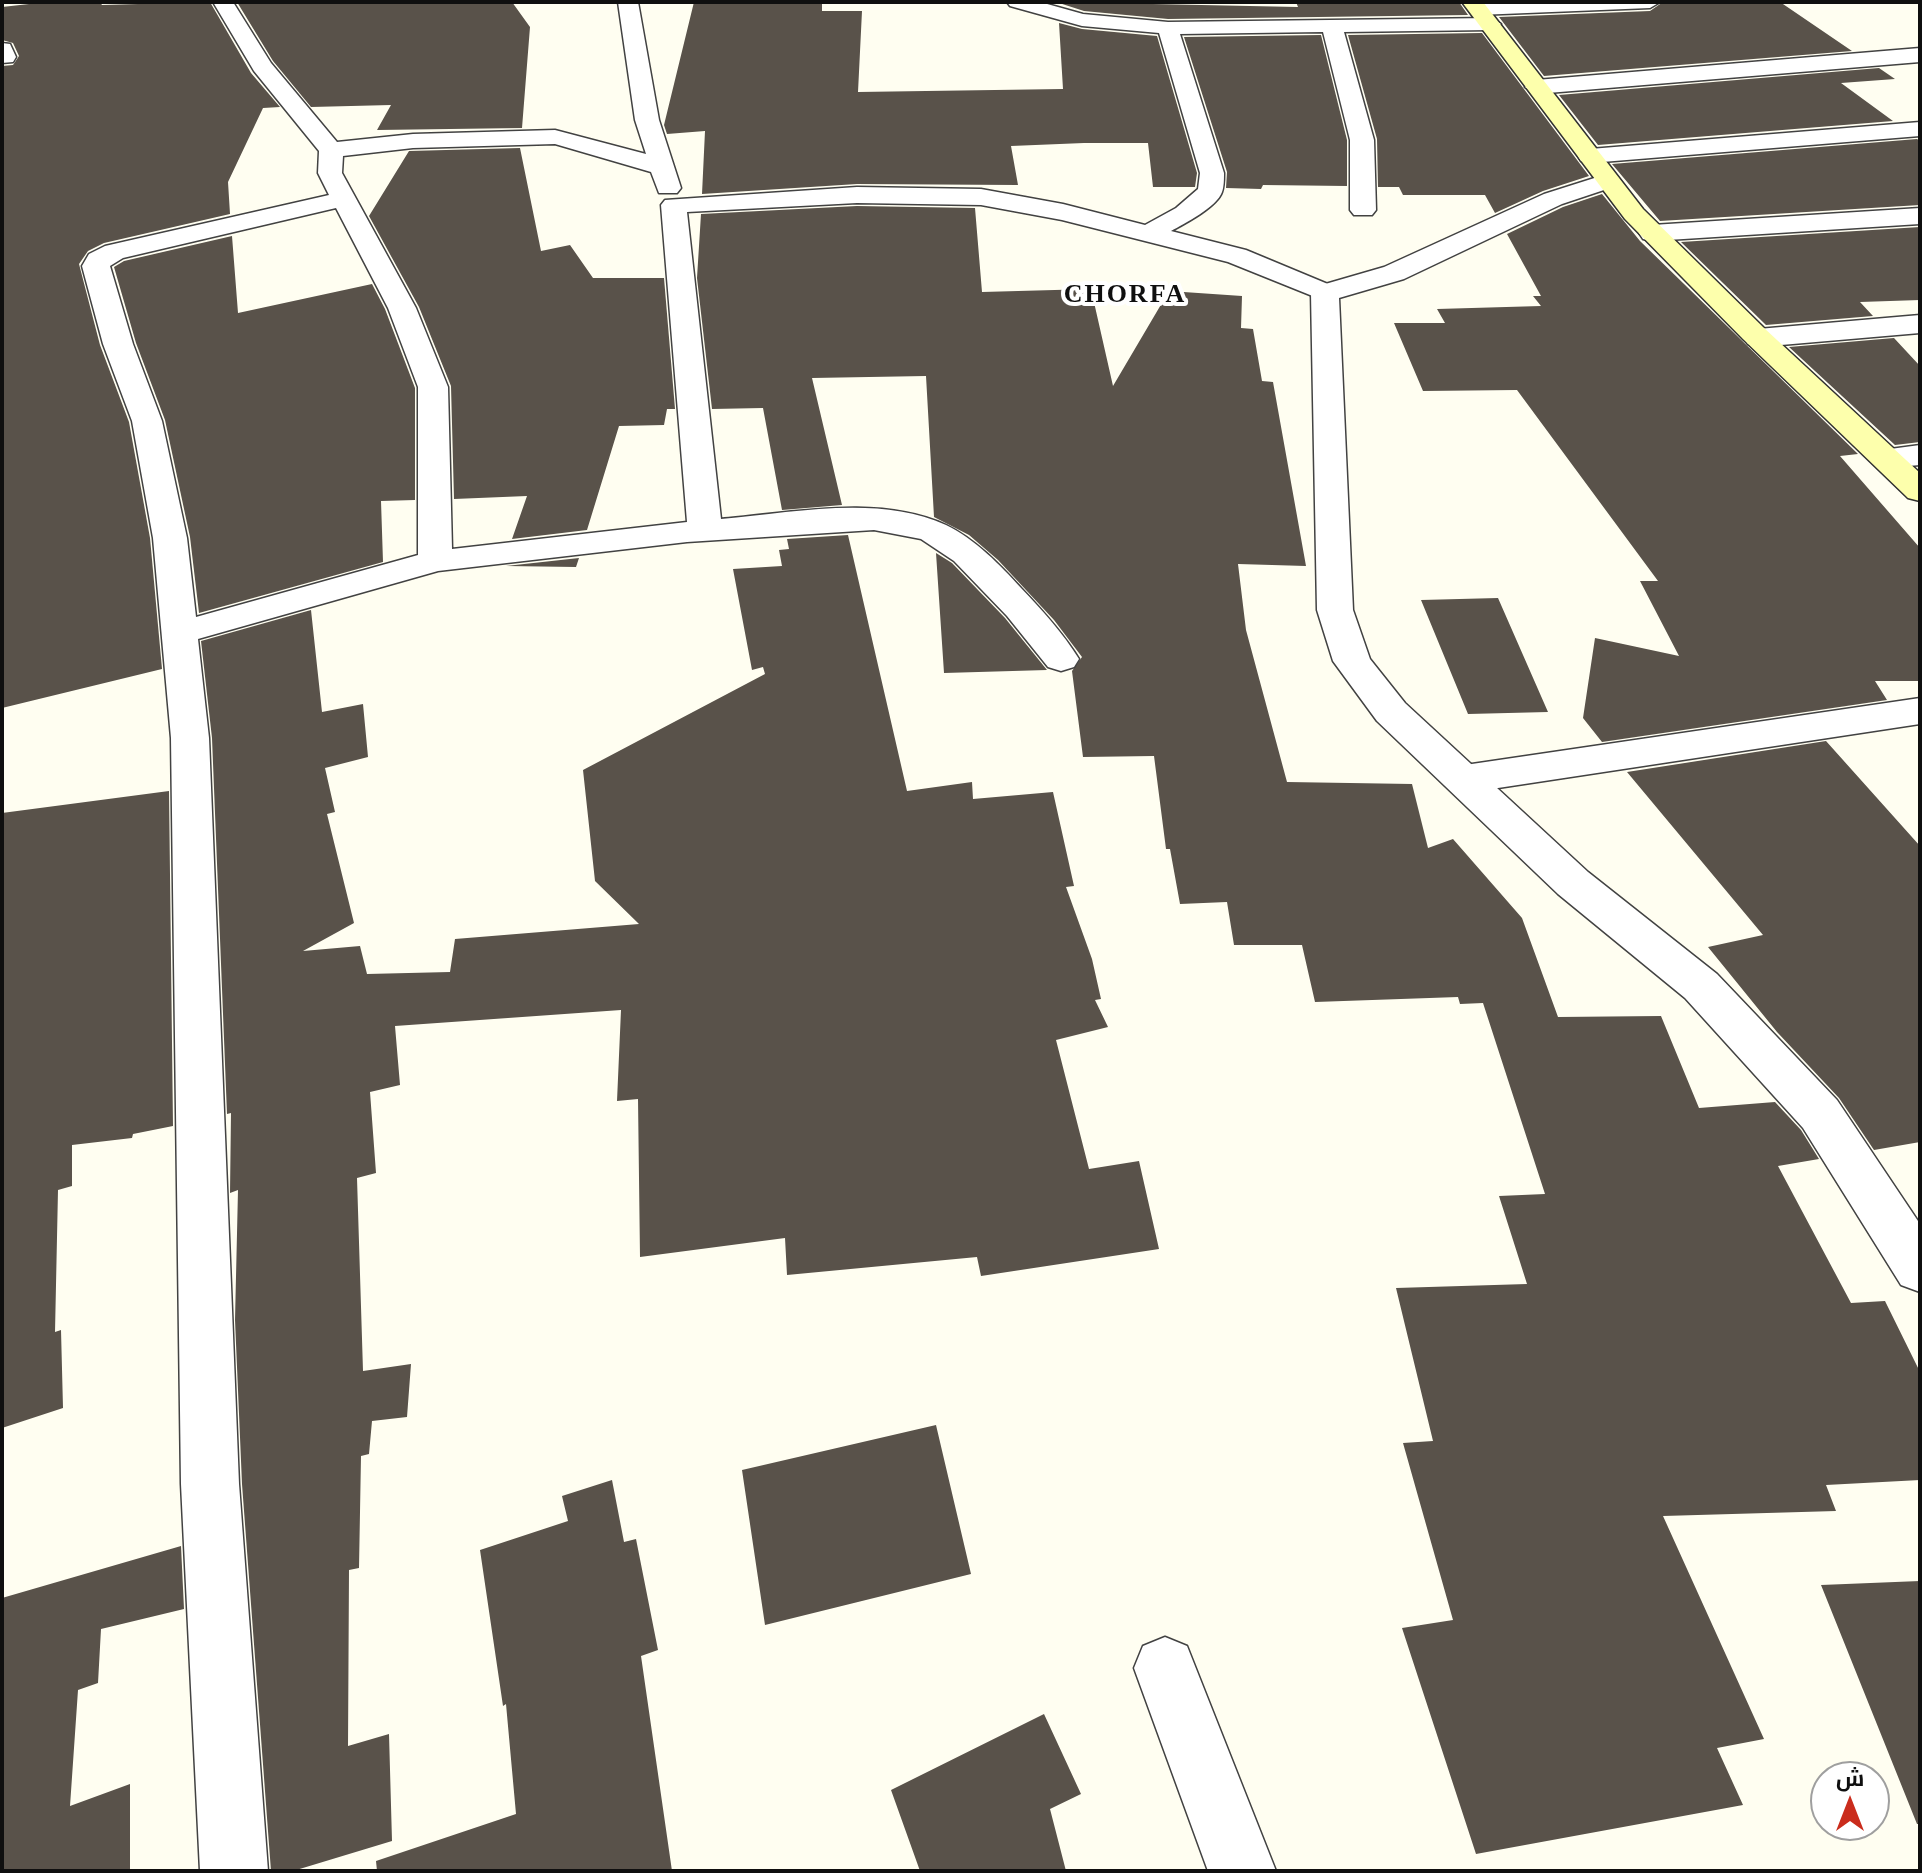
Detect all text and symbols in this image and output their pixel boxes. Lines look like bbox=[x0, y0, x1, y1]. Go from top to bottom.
district label: CHORFA bbox=[1064, 279, 1186, 311]
north arrow bbox=[1810, 1761, 1890, 1841]
text: ش bbox=[1836, 1766, 1864, 1791]

